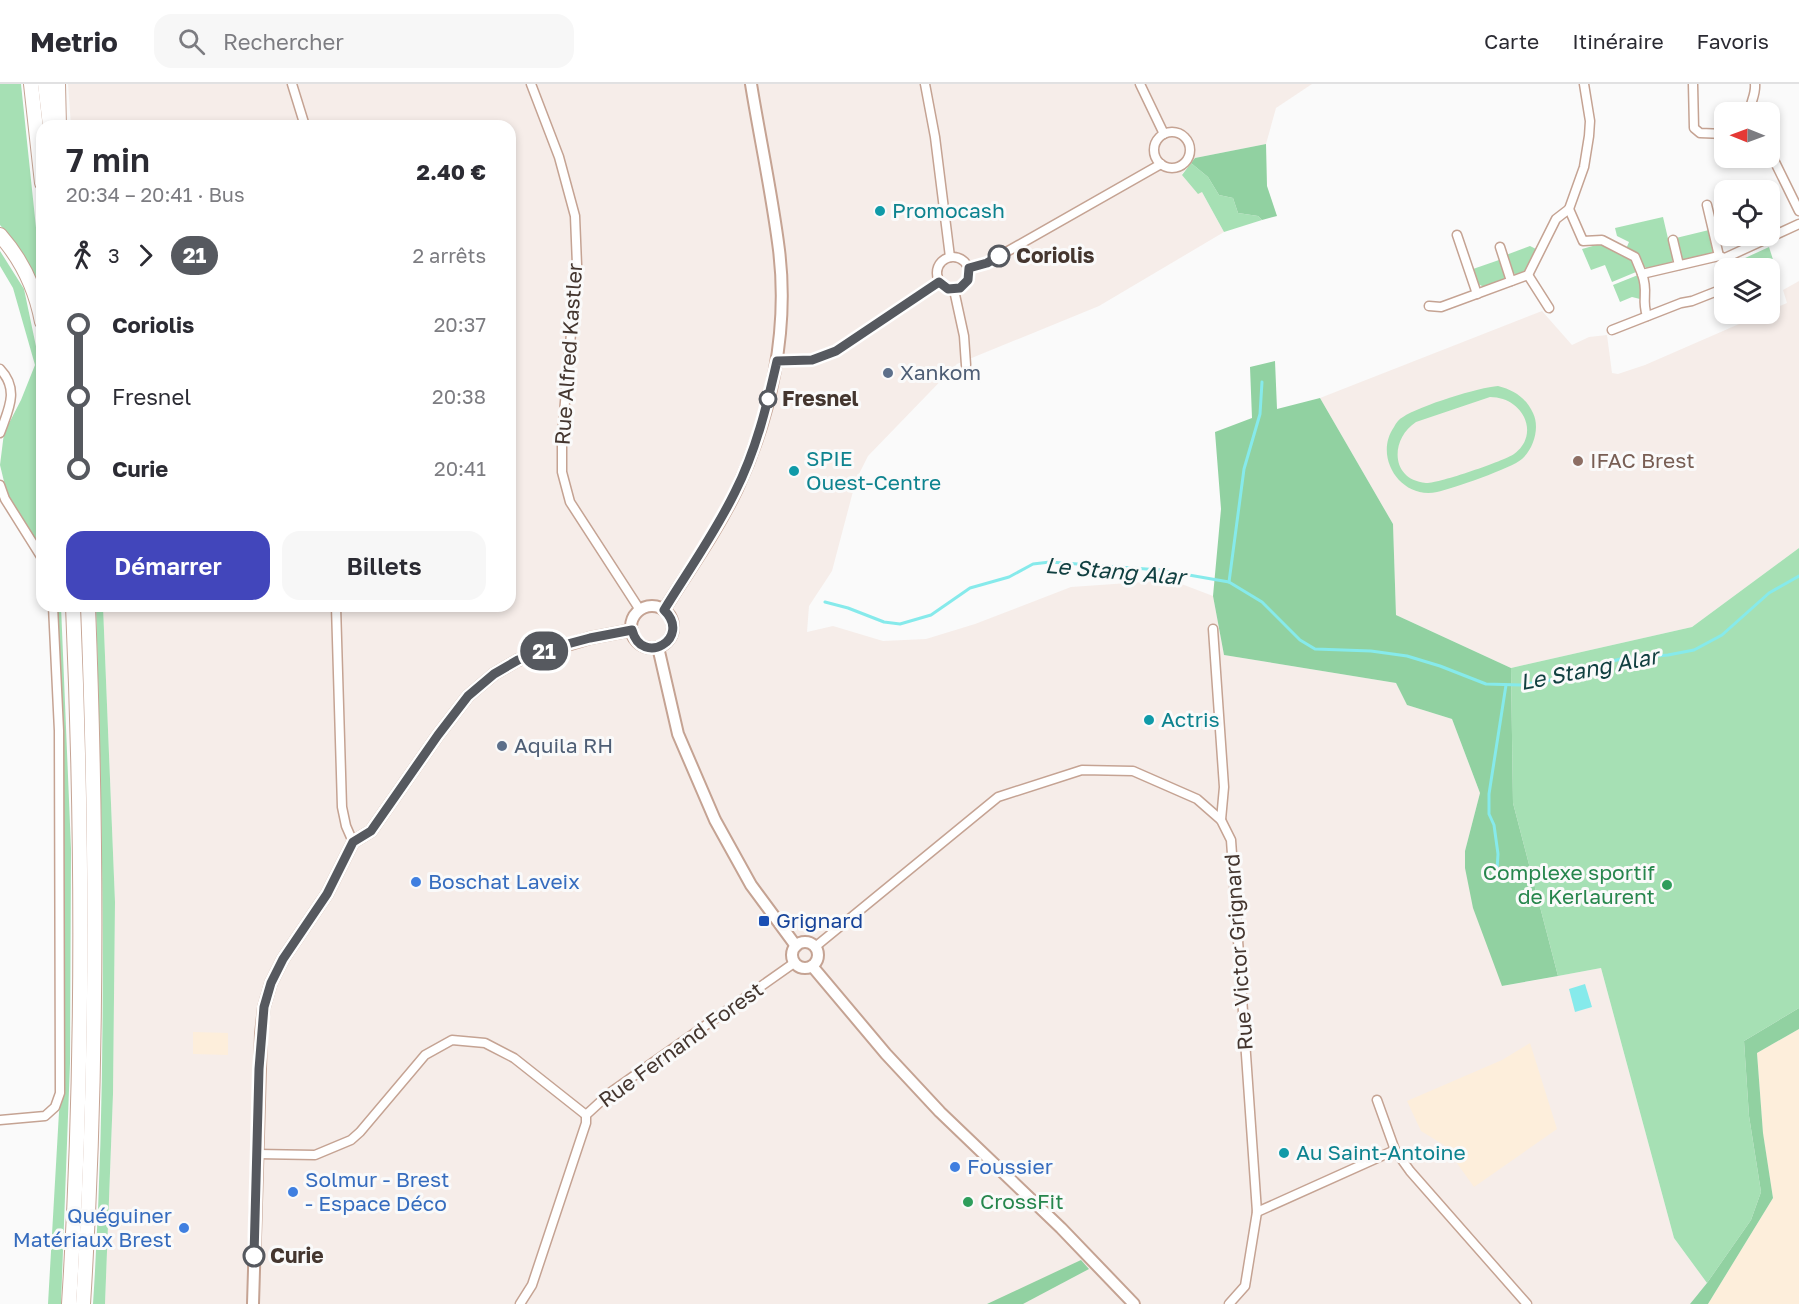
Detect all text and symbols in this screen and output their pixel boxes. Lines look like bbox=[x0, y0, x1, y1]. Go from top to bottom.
search box bbox=[154, 14, 574, 68]
text: Metrio bbox=[30, 25, 118, 58]
icon: search bbox=[175, 25, 208, 58]
text: Rechercher bbox=[223, 28, 344, 55]
text: Carte bbox=[1484, 28, 1539, 54]
text: Itinéraire bbox=[1572, 28, 1664, 54]
text: Favoris bbox=[1697, 28, 1769, 54]
north arrow bbox=[1714, 102, 1780, 168]
map controls bbox=[1714, 102, 1780, 324]
text: 7 min bbox=[66, 140, 150, 179]
text: 2.40 € bbox=[416, 158, 486, 185]
button: locate bbox=[1714, 180, 1780, 246]
text: 20:34 – 20:41 · Bus bbox=[66, 182, 245, 206]
place label: Promocash bbox=[892, 197, 1005, 223]
marker: Promocash bbox=[873, 204, 887, 218]
icon: walk bbox=[66, 239, 99, 272]
icon: forward bbox=[129, 239, 162, 272]
text: 21 bbox=[183, 242, 206, 268]
place label: Coriolis bbox=[1016, 242, 1095, 268]
text: 3 bbox=[108, 243, 120, 267]
text: 2 arrêts bbox=[413, 243, 486, 267]
marker: Coriolis bbox=[988, 245, 1010, 267]
button: layers bbox=[1714, 258, 1780, 324]
street label: Rue Alfred Kastler bbox=[549, 262, 587, 446]
text: Coriolis bbox=[112, 311, 194, 338]
text: 20:37 bbox=[434, 312, 486, 336]
place label: Xankom bbox=[900, 359, 981, 385]
marker: Xankom bbox=[881, 366, 895, 380]
text: Fresnel bbox=[112, 383, 191, 410]
text: 20:38 bbox=[432, 384, 486, 408]
place label: Fresnel bbox=[782, 385, 859, 411]
marker: Fresnel bbox=[759, 390, 777, 408]
place label: SPIE Ouest-Centre bbox=[806, 445, 941, 495]
place label: IFAC Brest bbox=[1590, 447, 1695, 473]
marker: IFAC Brest bbox=[1571, 454, 1585, 468]
text: Curie bbox=[112, 455, 168, 482]
text: 20:41 bbox=[434, 456, 486, 480]
marker: SPIE Ouest-Centre bbox=[787, 464, 801, 478]
button: Démarrer bbox=[66, 531, 270, 600]
button: Billets bbox=[282, 531, 486, 600]
water label: Le Stang Alar bbox=[1044, 551, 1190, 590]
line badge: 21 bbox=[517, 632, 571, 670]
text: 21 bbox=[532, 638, 556, 664]
water label: Le Stang Alar bbox=[1517, 641, 1664, 695]
place label: Actris bbox=[1161, 706, 1220, 732]
marker: Actris bbox=[1142, 713, 1156, 727]
place label: Aquila RH bbox=[514, 732, 613, 758]
marker: Aquila RH bbox=[495, 739, 509, 753]
street label: Rue Victor Grignard bbox=[1218, 853, 1258, 1051]
place label: Complexe sportif de Kerlaurent bbox=[1483, 859, 1655, 909]
place label: Boschat Laveix bbox=[428, 868, 580, 894]
marker: Boschat Laveix bbox=[409, 875, 423, 889]
marker: Complexe sportif de Kerlaurent bbox=[1660, 878, 1674, 892]
place label: Grignard bbox=[776, 907, 863, 933]
marker: Grignard bbox=[757, 914, 771, 928]
street label: Rue Fernand Forest bbox=[593, 976, 768, 1113]
place label: Au Saint-Antoine bbox=[1296, 1139, 1466, 1165]
marker: Au Saint-Antoine bbox=[1277, 1146, 1291, 1160]
place label: Foussier bbox=[967, 1153, 1053, 1179]
marker: Foussier bbox=[948, 1160, 962, 1174]
place label: Solmur - Brest - Espace Déco bbox=[305, 1166, 449, 1216]
marker: Solmur - Brest - Espace Déco bbox=[286, 1185, 300, 1199]
place label: CrossFit bbox=[980, 1188, 1064, 1214]
marker: CrossFit bbox=[961, 1195, 975, 1209]
place label: Quéguiner Matériaux Brest bbox=[13, 1202, 172, 1252]
marker: Quéguiner Matériaux Brest bbox=[177, 1221, 191, 1235]
place label: Curie bbox=[270, 1242, 324, 1268]
marker: Curie bbox=[243, 1245, 265, 1267]

